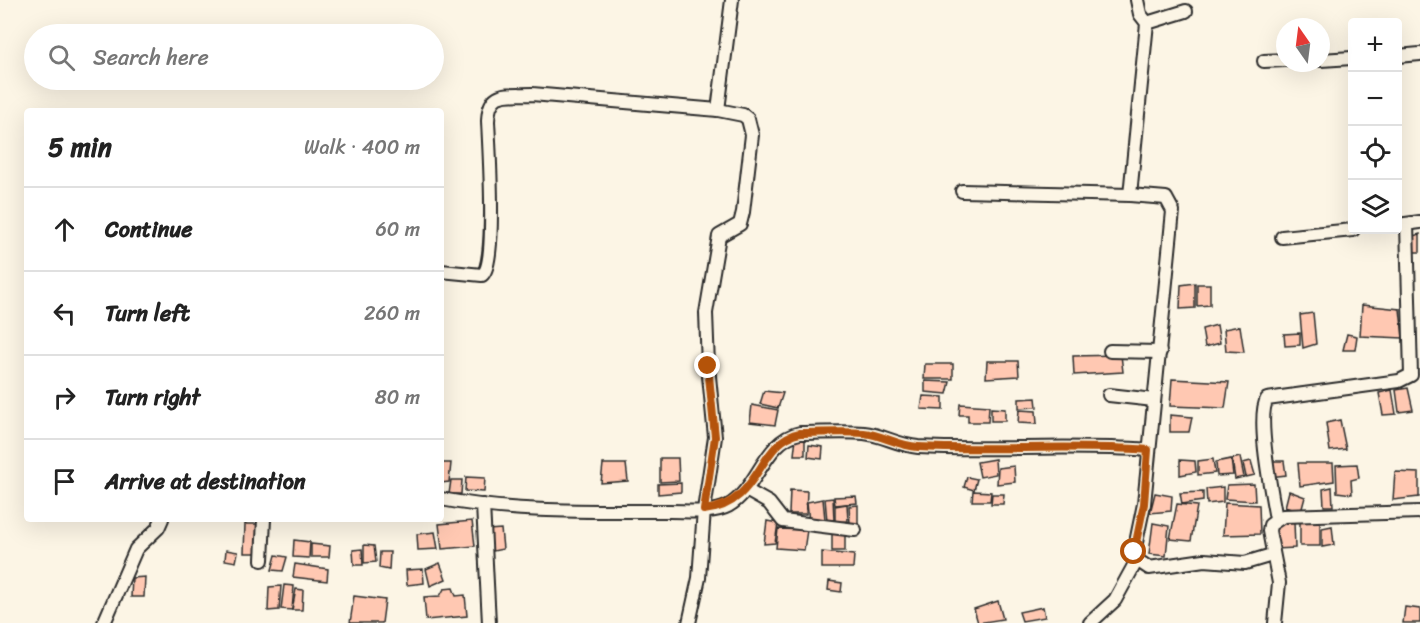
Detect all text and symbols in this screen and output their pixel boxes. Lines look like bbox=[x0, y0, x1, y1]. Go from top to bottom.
north arrow bbox=[1276, 18, 1330, 72]
map controls bbox=[1348, 18, 1402, 234]
button: + bbox=[1348, 18, 1402, 72]
search box bbox=[24, 24, 444, 90]
text: Search here bbox=[93, 38, 209, 77]
icon: search bbox=[45, 41, 78, 74]
button: − bbox=[1348, 72, 1402, 126]
text: 5 min bbox=[48, 124, 112, 170]
button: locate bbox=[1348, 126, 1402, 180]
text: Walk · 400 m bbox=[304, 130, 420, 165]
button: layers bbox=[1348, 180, 1402, 234]
text: Continue bbox=[105, 210, 193, 249]
text: 60 m bbox=[375, 212, 420, 247]
icon: ahead bbox=[48, 213, 81, 246]
text: Turn left bbox=[105, 294, 190, 333]
text: 260 m bbox=[364, 296, 420, 331]
icon: left bbox=[48, 297, 81, 330]
route end bbox=[694, 352, 720, 378]
text: Turn right bbox=[105, 378, 200, 417]
text: 80 m bbox=[375, 380, 420, 415]
icon: right bbox=[48, 381, 81, 414]
text: Arrive at destination bbox=[105, 462, 306, 501]
icon: arrive bbox=[48, 465, 81, 498]
route start bbox=[1120, 538, 1146, 564]

